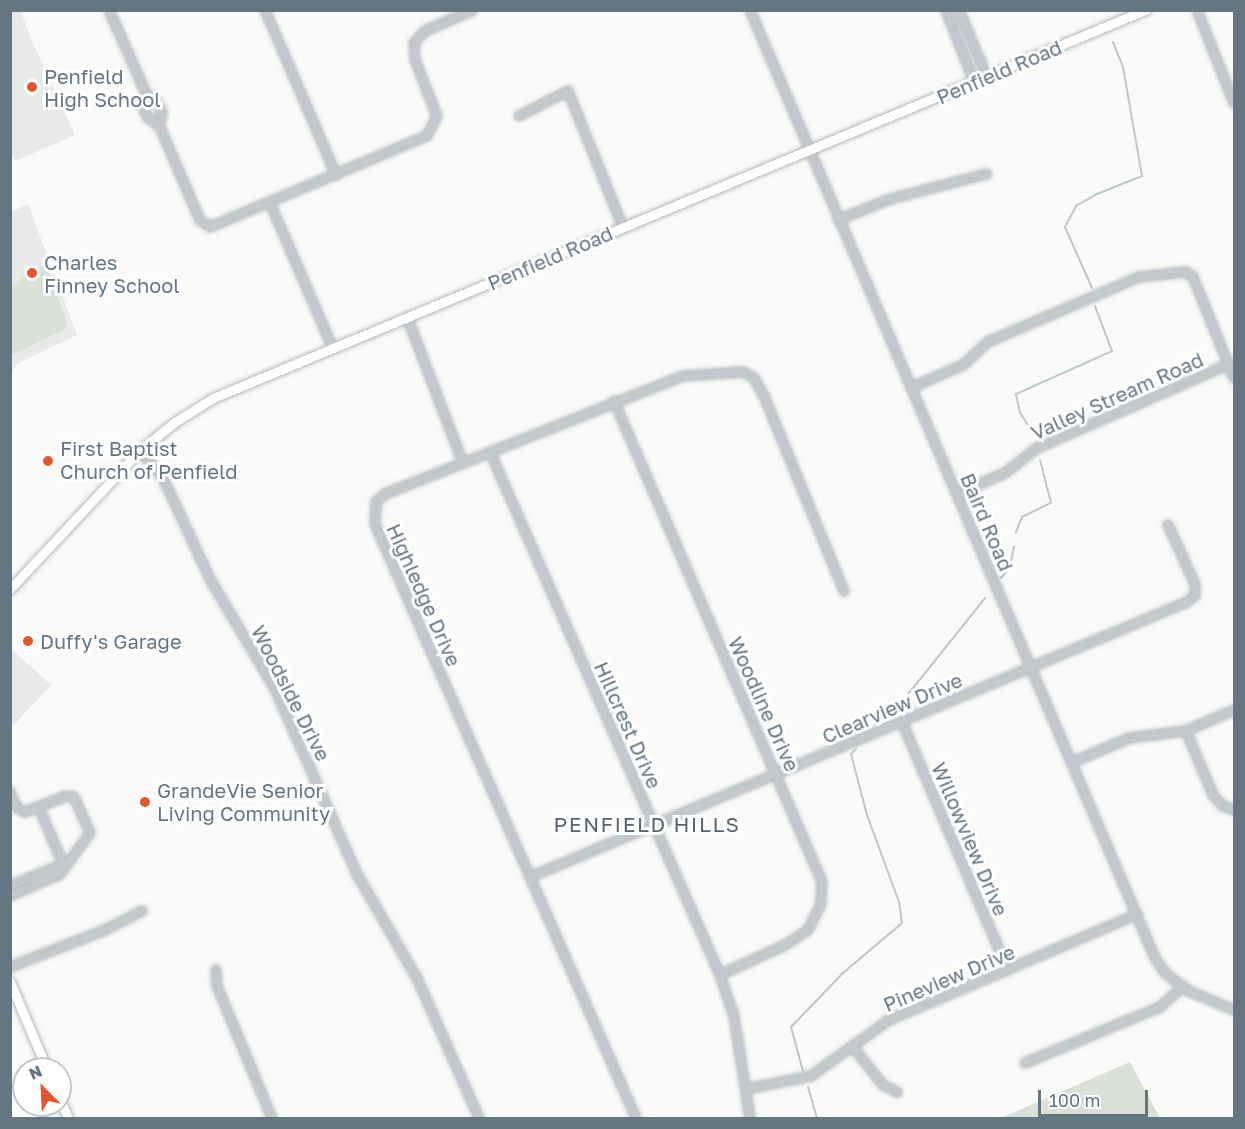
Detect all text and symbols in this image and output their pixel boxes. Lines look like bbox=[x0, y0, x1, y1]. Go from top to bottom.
street label: Penfield Road bbox=[933, 35, 1065, 109]
place label: Penfield High School bbox=[44, 64, 161, 111]
marker: Penfield High School bbox=[25, 80, 39, 94]
street label: Penfield Road bbox=[484, 221, 616, 295]
place label: Charles Finney School bbox=[44, 250, 180, 297]
marker: Charles Finney School bbox=[25, 266, 39, 280]
street label: Valley Stream Road bbox=[1027, 347, 1207, 445]
place label: First Baptist Church of Penfield bbox=[60, 437, 237, 484]
marker: First Baptist Church of Penfield bbox=[41, 454, 55, 468]
street label: Baird Road bbox=[956, 469, 1018, 575]
street label: Highledge Drive bbox=[382, 520, 466, 670]
street label: Woodside Drive bbox=[246, 621, 336, 765]
place label: Duffy's Garage bbox=[40, 629, 181, 653]
street label: Woodline Drive bbox=[724, 633, 804, 775]
marker: Duffy's Garage bbox=[21, 634, 35, 648]
street label: Hillcrest Drive bbox=[589, 658, 667, 792]
street label: Clearview Drive bbox=[818, 668, 966, 748]
street label: Willowview Drive bbox=[927, 759, 1013, 919]
place label: GrandeVie Senior Living Community bbox=[157, 778, 330, 825]
marker: GrandeVie Senior Living Community bbox=[138, 795, 152, 809]
district label: PENFIELD HILLS bbox=[554, 811, 740, 837]
street label: Pineview Drive bbox=[880, 939, 1018, 1017]
north arrow bbox=[12, 1057, 72, 1117]
text: N bbox=[26, 1061, 45, 1084]
scale bar bbox=[1041, 1078, 1150, 1116]
text: 100 m bbox=[1049, 1089, 1100, 1111]

